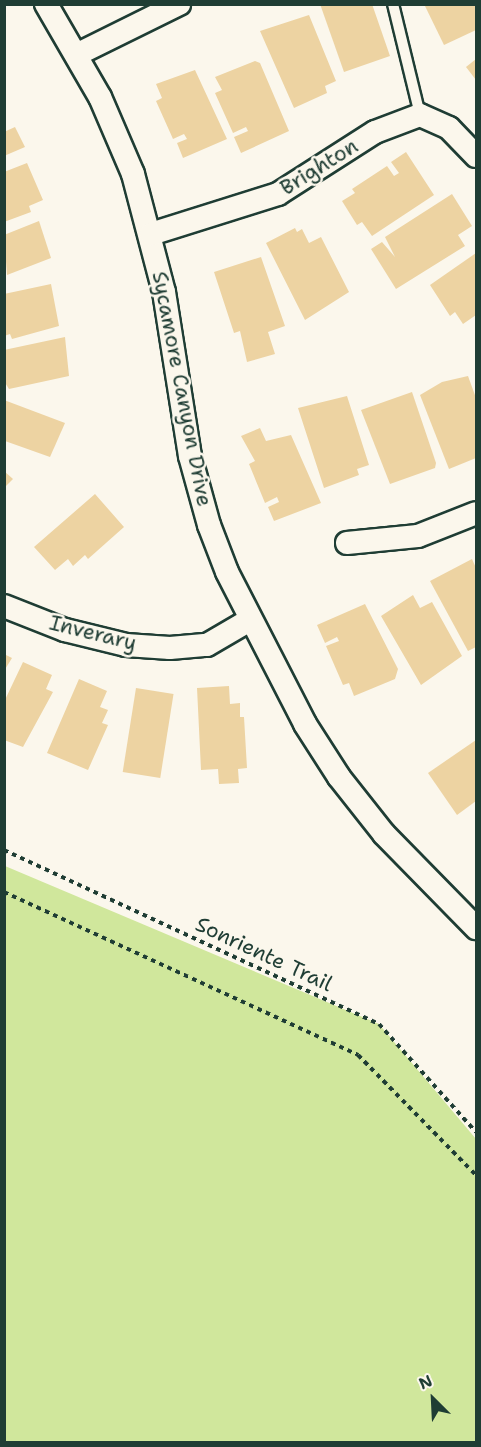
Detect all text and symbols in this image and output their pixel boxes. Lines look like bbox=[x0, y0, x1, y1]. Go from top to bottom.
street label: Brighton bbox=[276, 133, 362, 201]
street label: Sycamore Canyon Drive bbox=[147, 269, 217, 509]
street label: Inverary bbox=[47, 610, 139, 656]
street label: Sonriente Trail bbox=[192, 911, 336, 997]
north arrow bbox=[403, 1369, 463, 1429]
text: N bbox=[415, 1370, 436, 1394]

